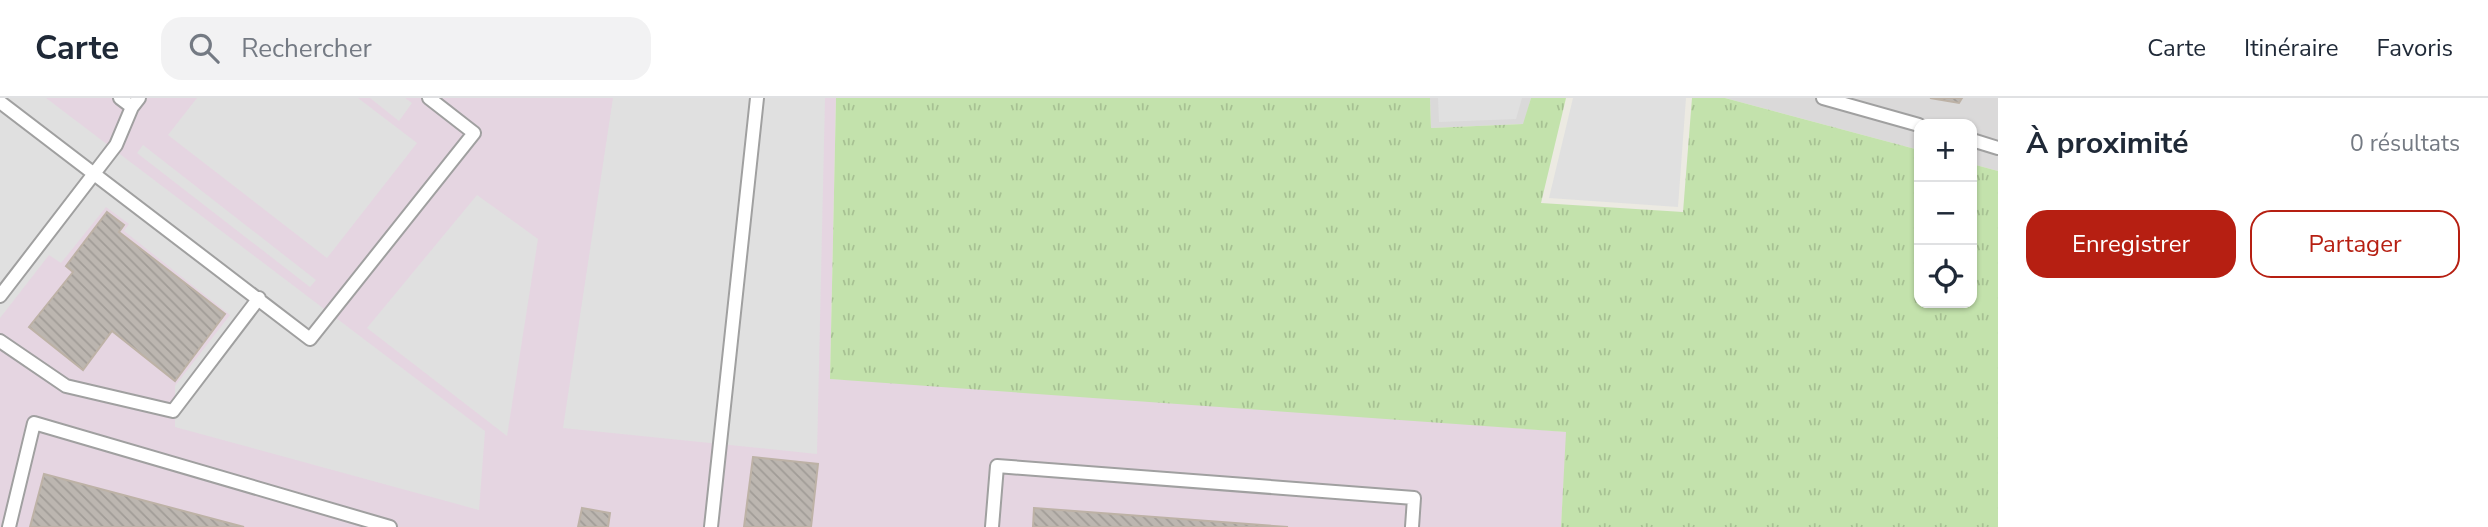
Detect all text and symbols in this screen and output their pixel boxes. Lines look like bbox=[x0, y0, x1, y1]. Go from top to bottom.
search box bbox=[161, 17, 651, 80]
text: Carte bbox=[35, 26, 119, 71]
icon: search bbox=[185, 29, 223, 67]
text: Rechercher bbox=[241, 31, 372, 66]
text: Carte bbox=[2147, 32, 2206, 64]
text: Itinéraire bbox=[2244, 32, 2338, 64]
text: Favoris bbox=[2376, 32, 2453, 64]
map controls bbox=[1914, 119, 1977, 308]
button: + bbox=[1914, 119, 1977, 182]
text: À proximité bbox=[2026, 123, 2188, 164]
text: 0 résultats bbox=[2350, 128, 2460, 159]
button: − bbox=[1914, 182, 1977, 245]
button: Enregistrer bbox=[2026, 210, 2236, 278]
button: Partager bbox=[2250, 210, 2460, 278]
button: locate bbox=[1914, 245, 1977, 308]

